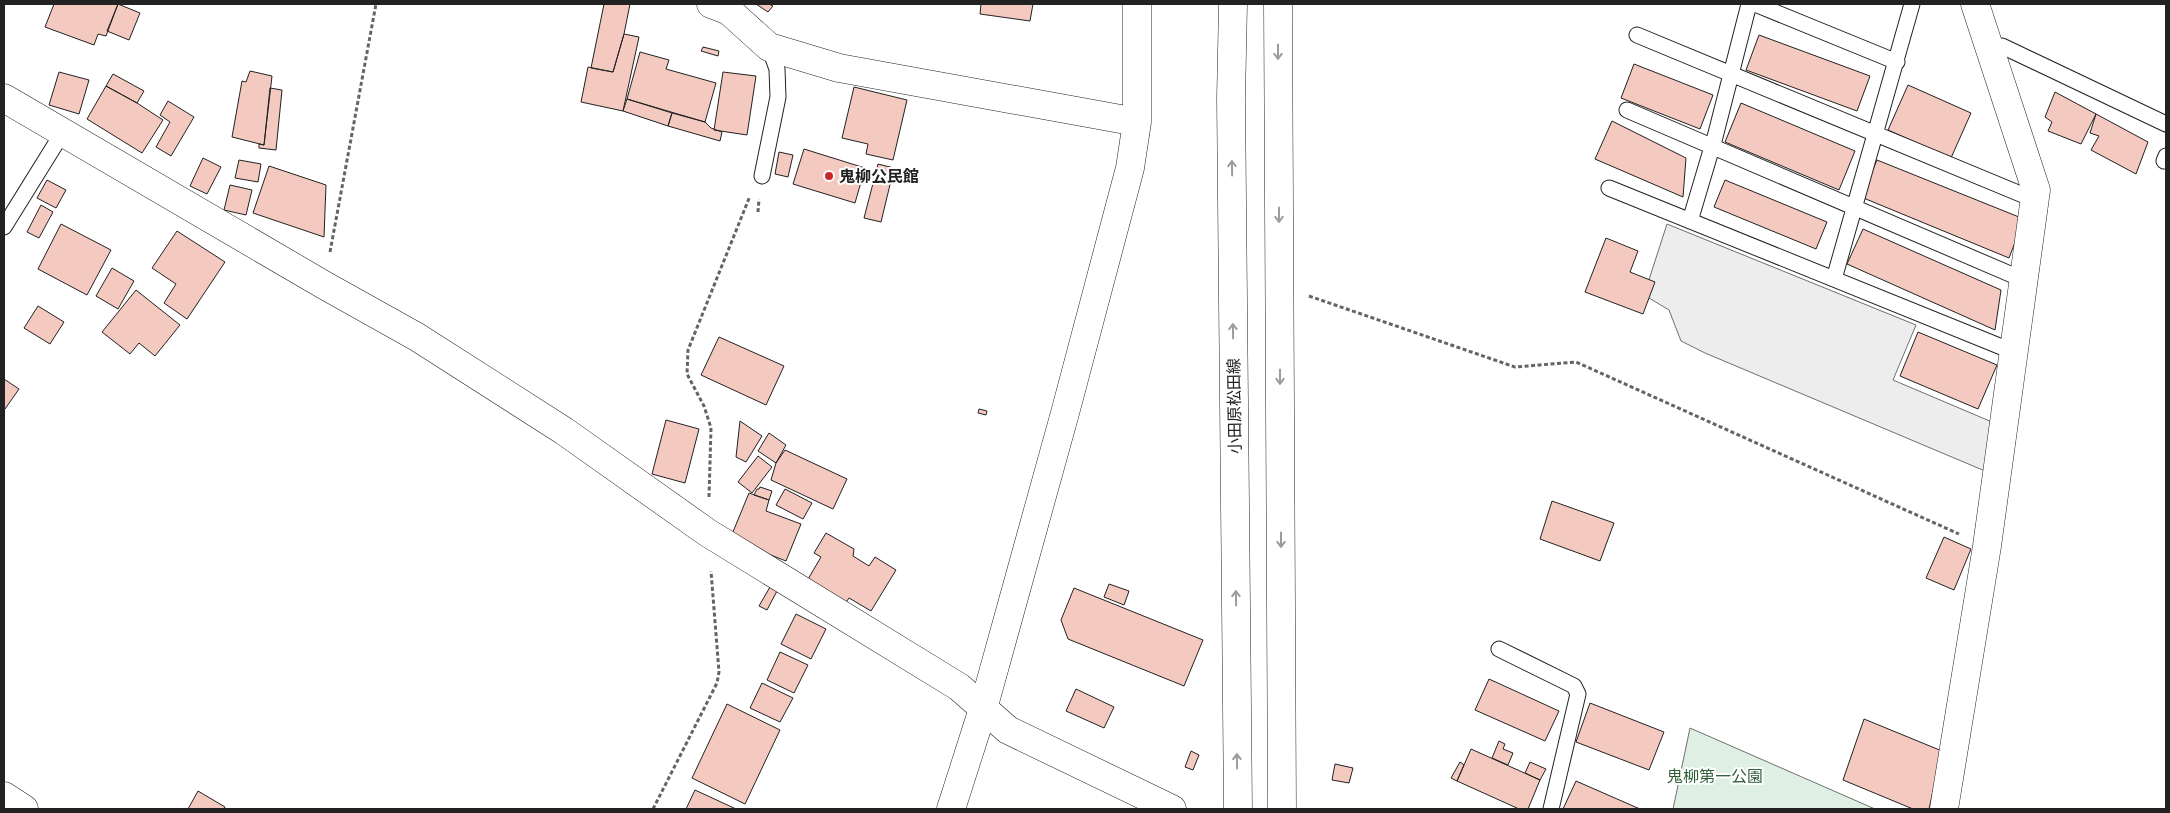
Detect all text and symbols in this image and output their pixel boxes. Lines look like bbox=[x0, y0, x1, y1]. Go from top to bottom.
one-way arrow bbox=[1273, 44, 1283, 60]
one-way arrow bbox=[1227, 160, 1237, 176]
place label: 鬼柳公民館 bbox=[839, 167, 919, 186]
marker: 鬼柳公民館 bbox=[823, 170, 835, 182]
one-way arrow bbox=[1274, 206, 1284, 223]
one-way arrow bbox=[1228, 323, 1238, 339]
street label: 小田原松田線 bbox=[1224, 358, 1245, 454]
one-way arrow bbox=[1275, 369, 1285, 385]
one-way arrow bbox=[1276, 532, 1286, 548]
one-way arrow bbox=[1231, 590, 1241, 606]
one-way arrow bbox=[1232, 753, 1242, 769]
park label: 鬼柳第一公園 bbox=[1667, 767, 1763, 786]

